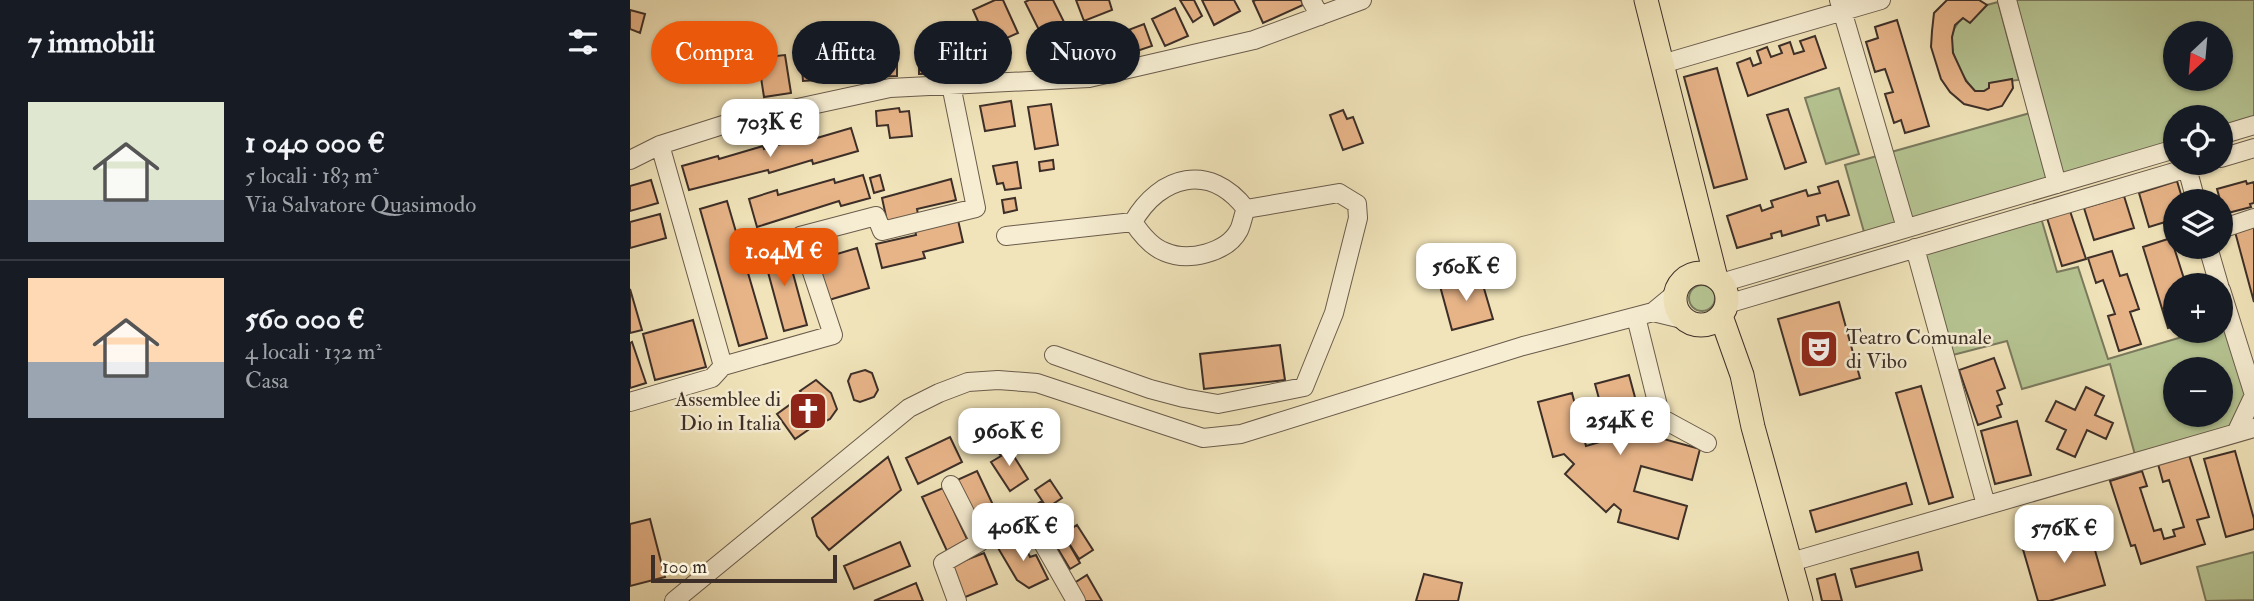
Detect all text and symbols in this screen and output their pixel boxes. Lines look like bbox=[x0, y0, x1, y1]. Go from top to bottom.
chip: Compra bbox=[651, 21, 778, 84]
chip: Affitta bbox=[792, 21, 900, 84]
chip: Filtri bbox=[914, 21, 1012, 84]
chip: Nuovo bbox=[1026, 21, 1140, 84]
north arrow bbox=[2163, 21, 2233, 91]
map controls bbox=[2163, 21, 2233, 427]
icon: filters bbox=[564, 23, 602, 61]
text: 7 immobili bbox=[28, 24, 155, 61]
pin: 703K € bbox=[713, 100, 827, 159]
button: locate bbox=[2163, 105, 2233, 175]
text: 703K € bbox=[737, 107, 803, 136]
text: 1 040 000 € bbox=[245, 124, 385, 161]
icon: home bbox=[84, 130, 168, 214]
text: 5 locali · 183 m² bbox=[245, 161, 379, 190]
button: layers bbox=[2163, 189, 2233, 259]
text: Via Salvatore Quasimodo bbox=[245, 190, 476, 219]
pin: 1.04M € bbox=[719, 229, 849, 288]
text: 1.04M € bbox=[745, 236, 823, 265]
pin: 560K € bbox=[1409, 244, 1523, 303]
text: 560K € bbox=[1432, 251, 1500, 280]
button: + bbox=[2163, 273, 2233, 343]
text: 560 000 € bbox=[245, 300, 365, 337]
icon: home bbox=[84, 306, 168, 390]
place label: Teatro Comunale di Vibo bbox=[1846, 324, 1992, 375]
theatre icon: Teatro Comunale di Vibo bbox=[1798, 328, 1840, 370]
text: 4 locali · 132 m² bbox=[245, 337, 382, 366]
button: − bbox=[2163, 357, 2233, 427]
text: Casa bbox=[245, 366, 289, 395]
place label: Assemblee di Dio in Italia bbox=[674, 386, 781, 437]
church icon: Assemblee di Dio in Italia bbox=[787, 390, 829, 432]
pin: 254K € bbox=[1563, 398, 1677, 457]
text: 254K € bbox=[1586, 405, 1654, 434]
pin: 960K € bbox=[952, 408, 1066, 468]
text: 960K € bbox=[974, 416, 1044, 445]
pin: 406K € bbox=[966, 504, 1080, 563]
pin: 576K € bbox=[2007, 505, 2121, 565]
text: 406K € bbox=[988, 511, 1058, 540]
text: 576K € bbox=[2031, 513, 2097, 542]
scale bar bbox=[651, 552, 836, 584]
text: 100 m bbox=[662, 555, 707, 579]

